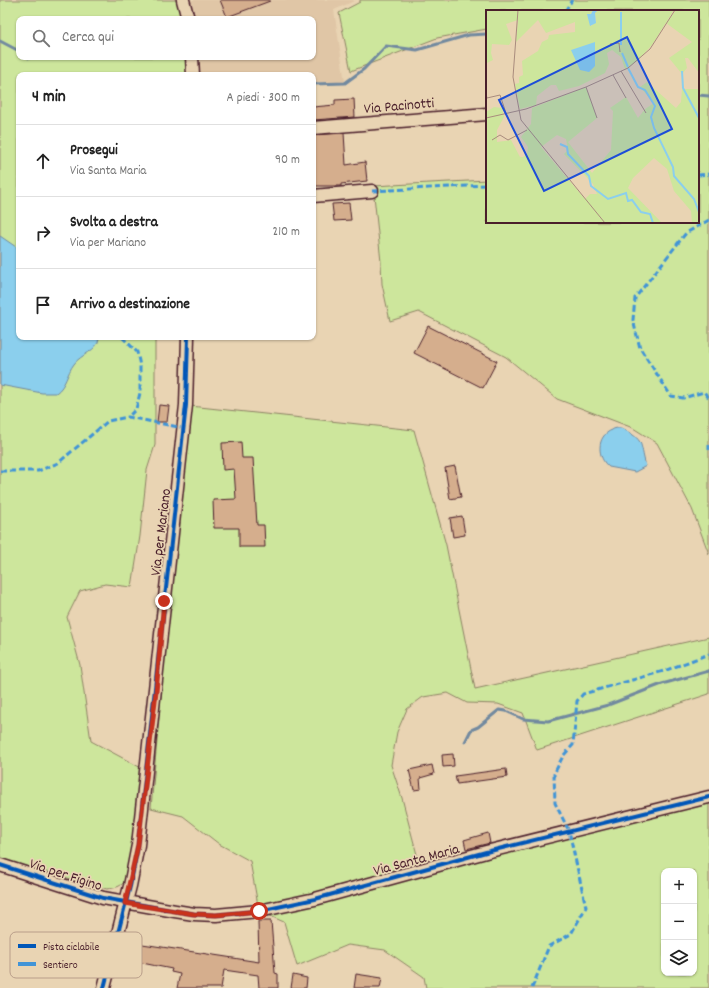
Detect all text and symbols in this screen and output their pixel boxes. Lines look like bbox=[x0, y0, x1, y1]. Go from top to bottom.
inset map bbox=[486, 10, 699, 223]
search box bbox=[16, 16, 316, 60]
icon: search bbox=[30, 27, 52, 49]
text: Cerca qui bbox=[62, 27, 114, 49]
text: 4 min bbox=[32, 86, 66, 110]
text: A piedi · 300 m bbox=[227, 89, 300, 108]
street label: Via Pacinotti bbox=[363, 93, 435, 121]
text: Prosegui bbox=[70, 140, 118, 162]
icon: ahead bbox=[32, 150, 54, 172]
text: 90 m bbox=[275, 151, 300, 170]
text: Via Santa Maria bbox=[70, 162, 146, 181]
text: Svolta a destra bbox=[70, 212, 158, 234]
icon: right bbox=[32, 222, 54, 244]
text: 210 m bbox=[272, 223, 300, 242]
text: Via per Mariano bbox=[70, 234, 146, 253]
icon: arrive bbox=[32, 294, 54, 316]
text: Arrivo a destinazione bbox=[70, 294, 190, 316]
street label: Via per Mariano bbox=[146, 487, 178, 577]
route end bbox=[155, 592, 173, 610]
street label: Via Santa Maria bbox=[371, 839, 463, 883]
street label: Via per Figino bbox=[26, 854, 105, 898]
map controls bbox=[661, 868, 697, 976]
button: + bbox=[661, 868, 697, 904]
route start bbox=[250, 902, 268, 920]
button: − bbox=[661, 904, 697, 940]
legend bbox=[10, 932, 142, 978]
text: Pista ciclabile bbox=[43, 940, 99, 956]
button: layers bbox=[661, 940, 697, 976]
text: Sentiero bbox=[43, 958, 78, 974]

